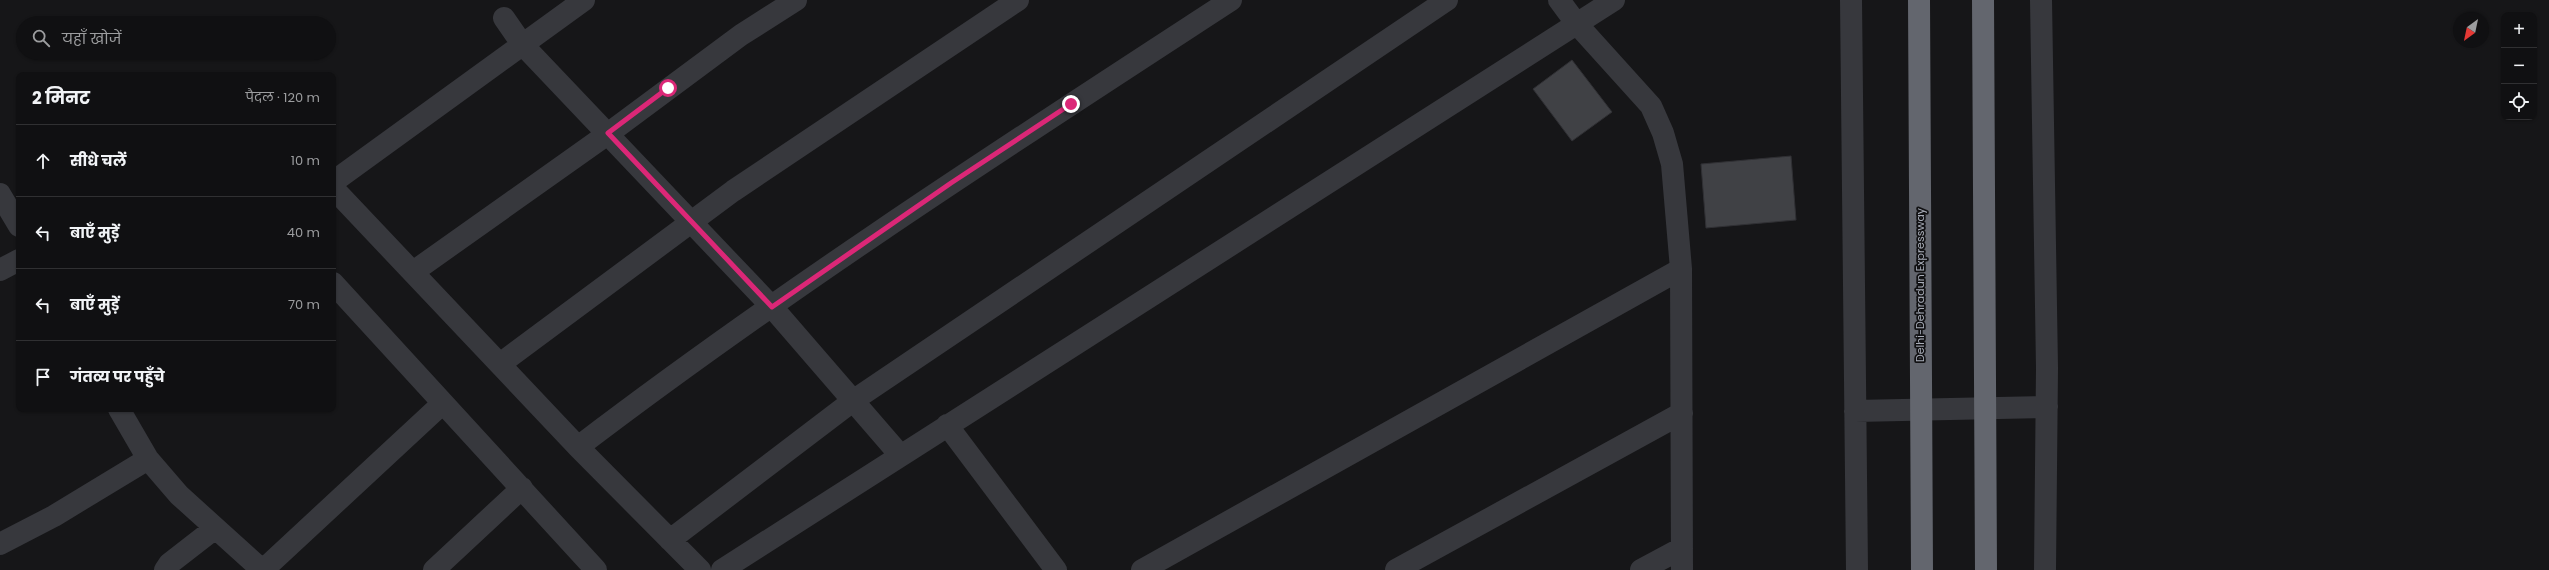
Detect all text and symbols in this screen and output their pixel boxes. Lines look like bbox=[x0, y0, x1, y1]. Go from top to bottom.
north arrow bbox=[2453, 12, 2489, 48]
map controls bbox=[2501, 12, 2537, 120]
button: + bbox=[2501, 12, 2537, 48]
search box bbox=[16, 16, 336, 60]
icon: search bbox=[30, 27, 52, 49]
text: यहाँ खोजें bbox=[62, 28, 121, 49]
button: − bbox=[2501, 48, 2537, 84]
route start bbox=[659, 79, 677, 97]
button: locate bbox=[2501, 84, 2537, 120]
text: 2 मिनट bbox=[32, 86, 90, 110]
text: पैदल · 120 m bbox=[245, 88, 320, 107]
route end bbox=[1062, 95, 1080, 113]
icon: ahead bbox=[32, 150, 54, 172]
text: सीधे चलें bbox=[70, 150, 126, 171]
text: 10 m bbox=[291, 151, 320, 170]
street label: Delhi-Dehradun Expressway bbox=[1912, 207, 1928, 362]
icon: left bbox=[32, 222, 54, 244]
text: बाएँ मुड़ें bbox=[70, 222, 119, 243]
text: 40 m bbox=[287, 223, 320, 242]
icon: left bbox=[32, 294, 54, 316]
text: बाएँ मुड़ें bbox=[70, 294, 119, 315]
text: 70 m bbox=[288, 295, 320, 314]
icon: arrive bbox=[32, 366, 54, 388]
text: गंतव्य पर पहुँचे bbox=[70, 366, 165, 387]

